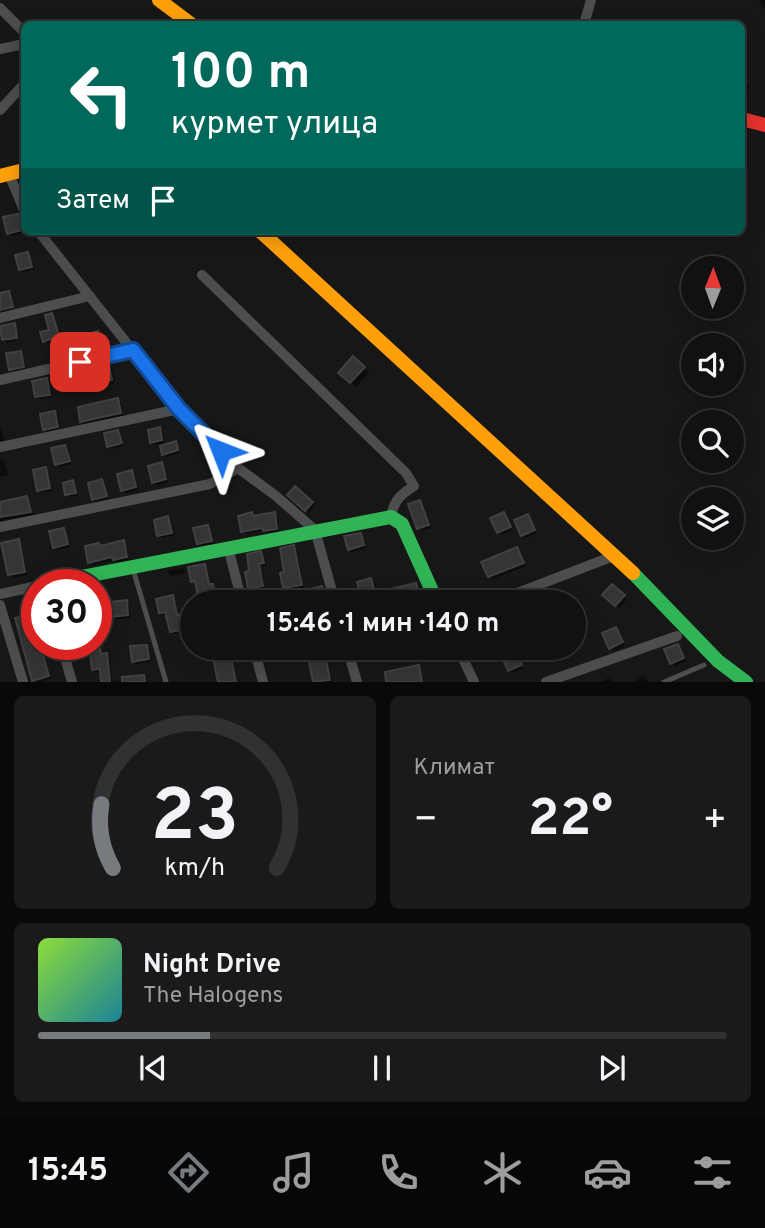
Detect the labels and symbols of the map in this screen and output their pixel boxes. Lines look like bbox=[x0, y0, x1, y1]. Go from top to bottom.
north arrow bbox=[681, 256, 744, 318]
pin bbox=[50, 332, 110, 392]
position arrow bbox=[184, 414, 258, 488]
speed limit sign: 30 bbox=[21, 569, 112, 660]

